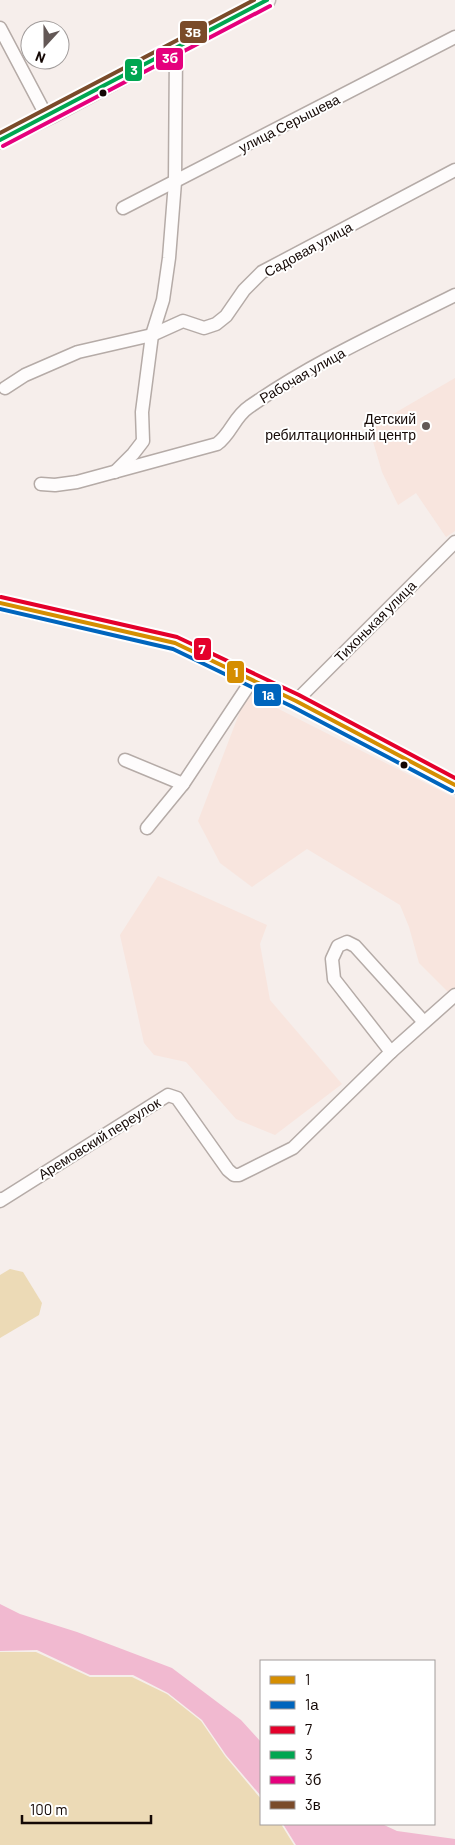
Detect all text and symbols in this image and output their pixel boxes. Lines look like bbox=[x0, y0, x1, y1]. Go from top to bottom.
north arrow bbox=[20, 20, 70, 70]
line badge: 3в bbox=[179, 20, 208, 44]
text: 3в bbox=[185, 23, 201, 40]
line badge: 3б bbox=[155, 47, 184, 71]
text: N bbox=[33, 48, 48, 67]
text: 3б bbox=[162, 49, 178, 66]
line badge: 3 bbox=[124, 58, 143, 82]
text: 3 bbox=[130, 61, 138, 78]
unlabelled marker bbox=[98, 88, 108, 98]
street label: улица Серышева bbox=[236, 90, 343, 156]
street label: Садовая улица bbox=[261, 218, 355, 280]
street label: Рабочая улица bbox=[256, 344, 348, 406]
place label: Детский ребилтационный центр bbox=[265, 410, 416, 443]
marker: Детский ребилтационный центр bbox=[420, 420, 432, 432]
street label: Тихонькая улица bbox=[331, 576, 420, 665]
line badge: 7 bbox=[193, 637, 212, 661]
text: 7 bbox=[199, 640, 206, 657]
line badge: 1 bbox=[226, 660, 245, 684]
text: 1 bbox=[234, 663, 239, 680]
line badge: 1а bbox=[253, 683, 282, 707]
text: 1а bbox=[262, 686, 275, 703]
unlabelled marker bbox=[399, 760, 409, 770]
street label: Аремовский переулок bbox=[35, 1093, 164, 1183]
legend bbox=[260, 1660, 435, 1825]
text: 1 bbox=[305, 1670, 310, 1688]
text: 1а bbox=[305, 1695, 319, 1713]
text: 7 bbox=[305, 1720, 312, 1738]
text: 3 bbox=[305, 1745, 313, 1763]
text: 3б bbox=[305, 1770, 321, 1788]
scale bar bbox=[22, 1792, 151, 1824]
text: 3в bbox=[305, 1795, 321, 1813]
text: 100 m bbox=[30, 1800, 68, 1818]

